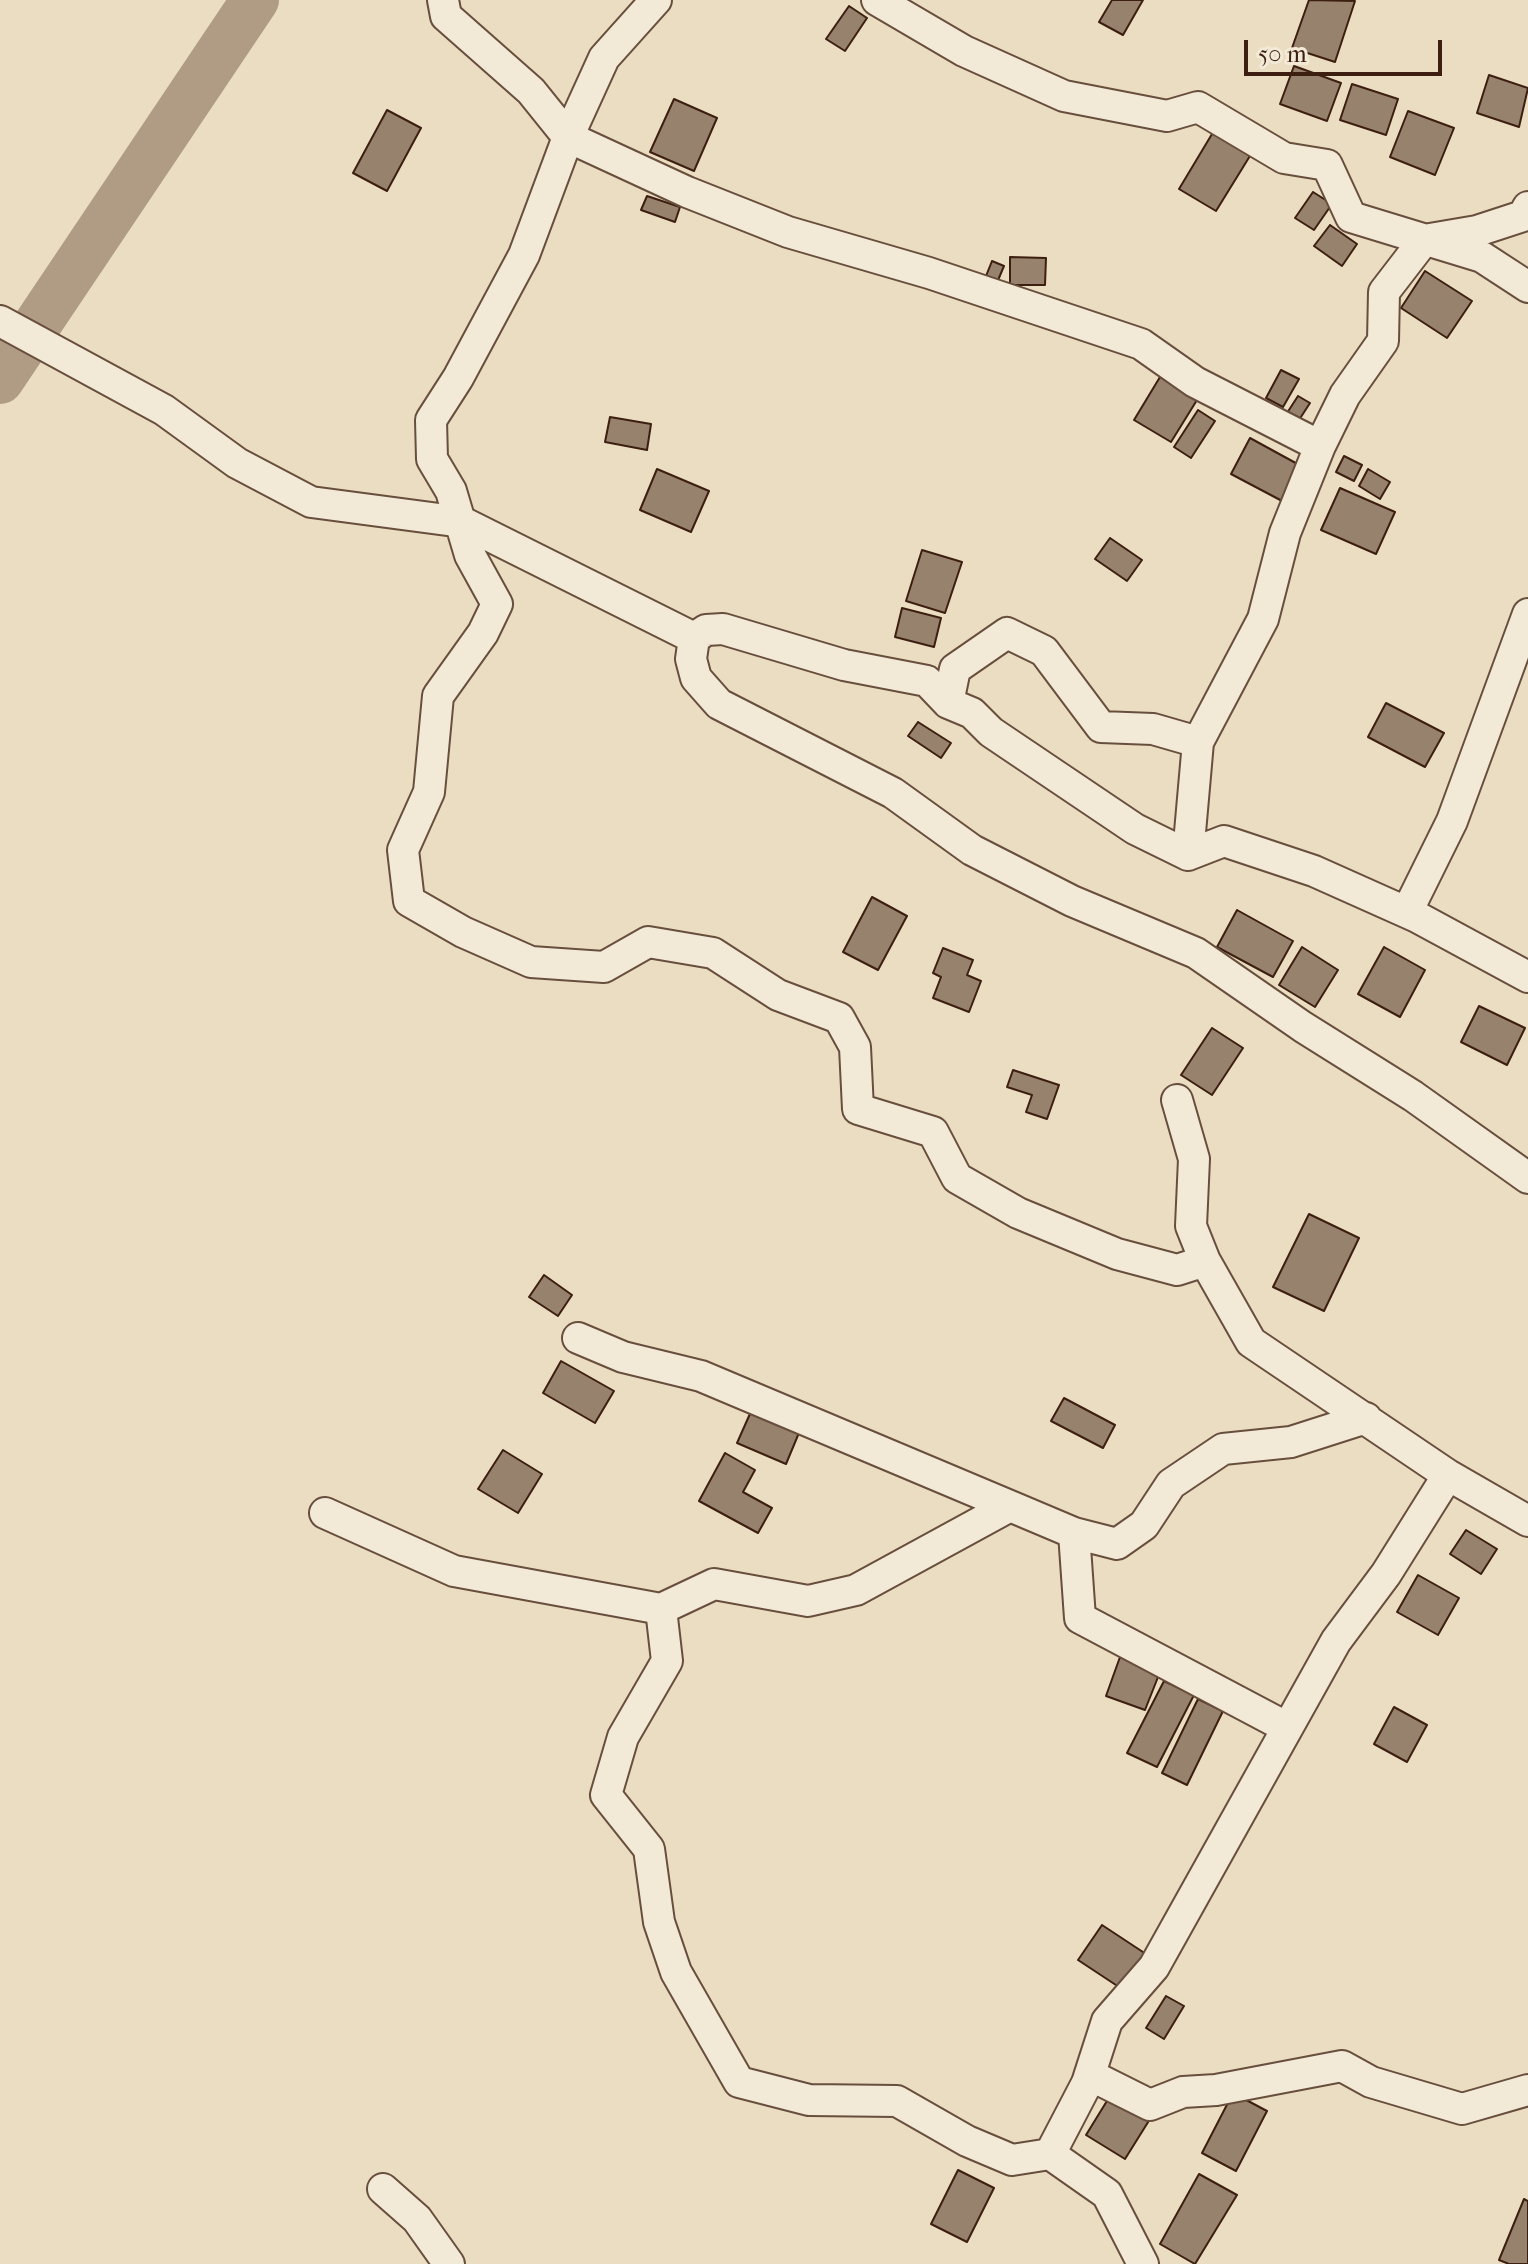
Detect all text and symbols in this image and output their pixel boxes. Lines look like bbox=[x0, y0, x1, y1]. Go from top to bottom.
scale bar bbox=[1248, 24, 1446, 74]
text: 50 m bbox=[1258, 40, 1307, 68]

